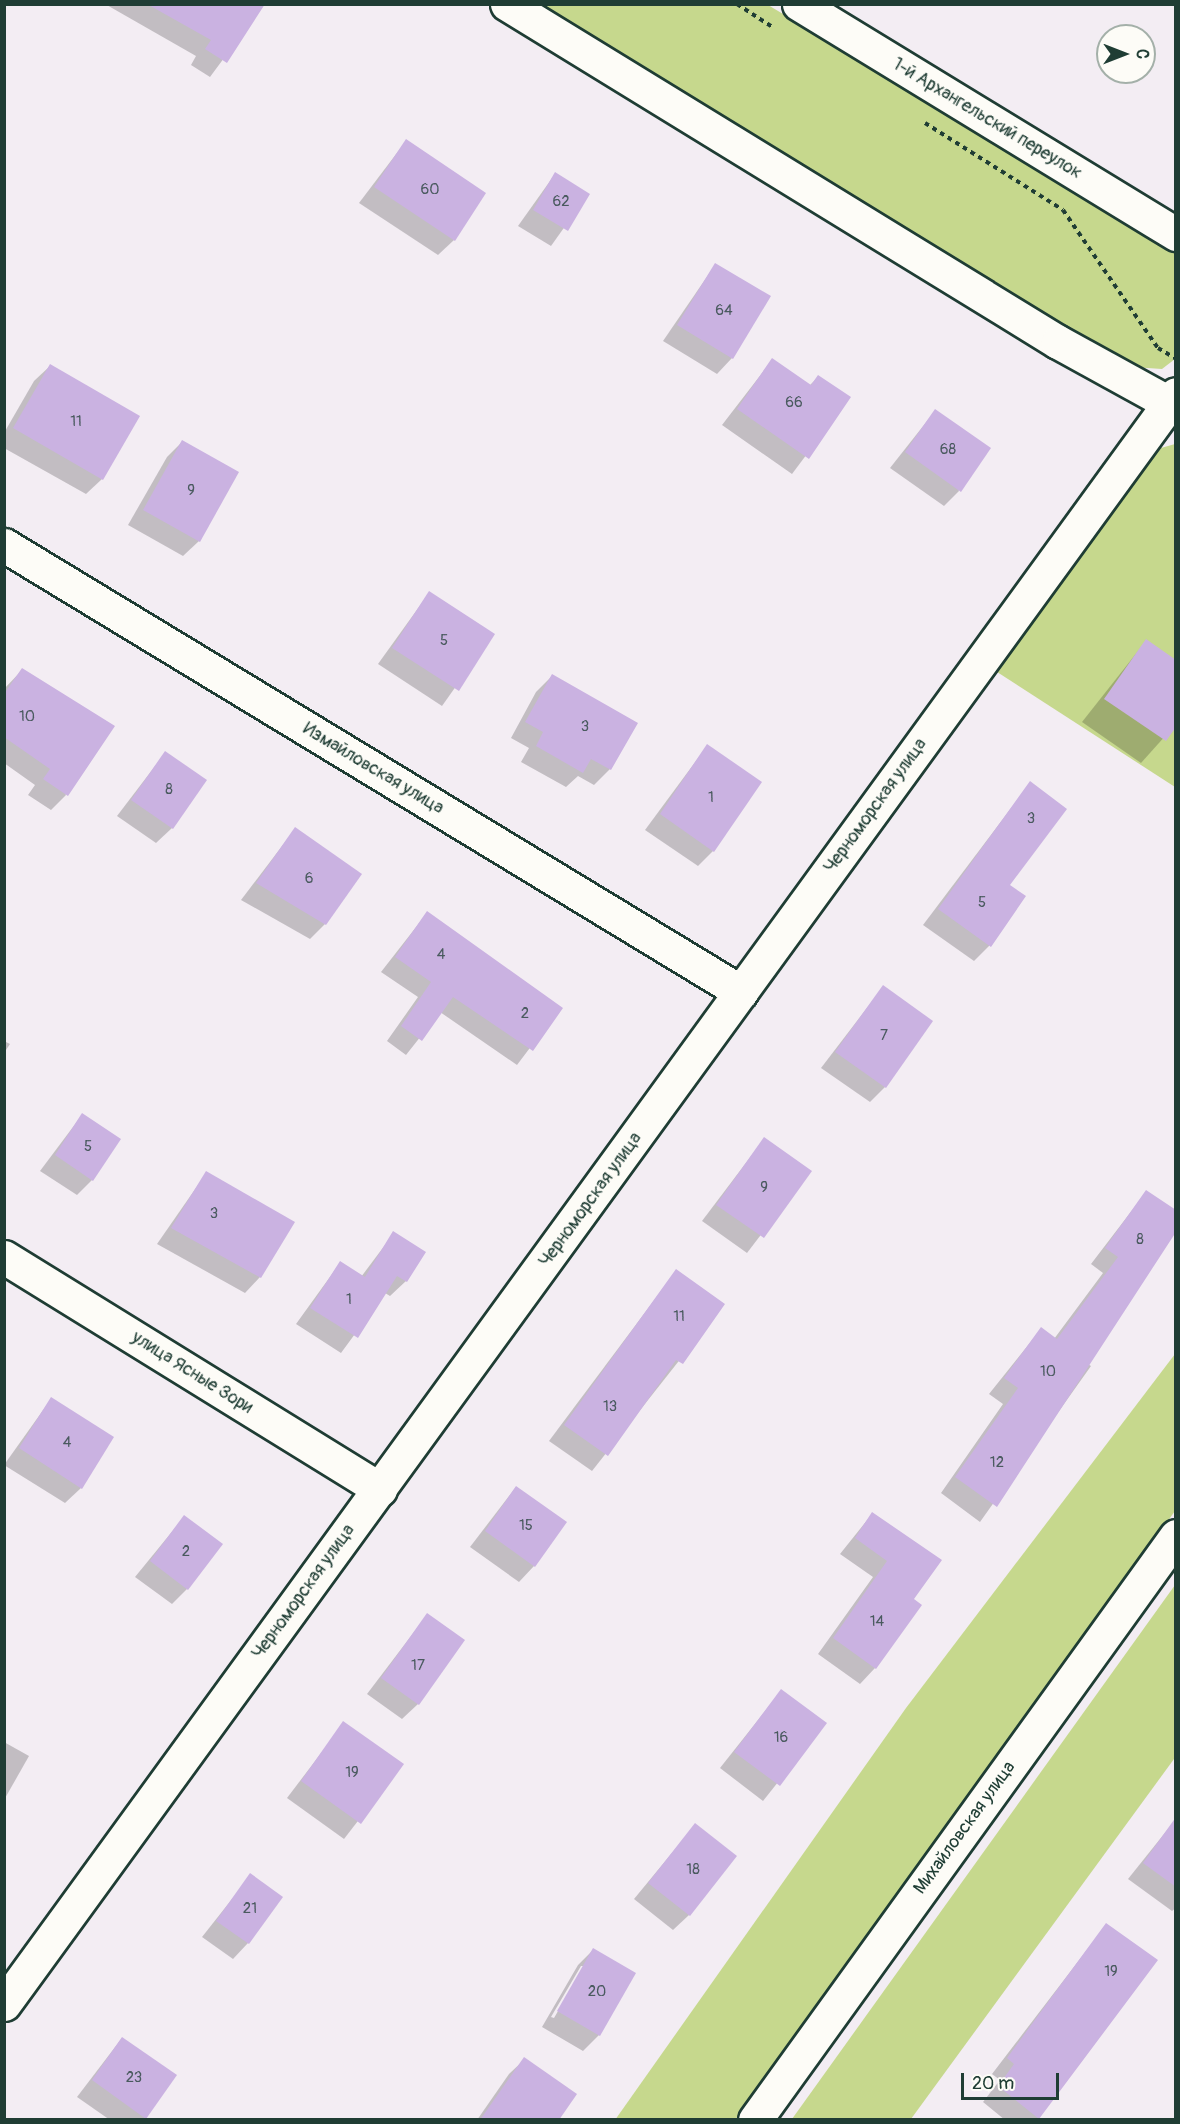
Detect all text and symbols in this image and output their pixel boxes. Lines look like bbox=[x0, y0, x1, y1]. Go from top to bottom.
north arrow bbox=[1096, 24, 1156, 84]
text: С bbox=[1132, 49, 1152, 59]
street label: 1-й Архангельский переулок bbox=[888, 54, 1086, 184]
house number: 60 bbox=[421, 181, 439, 199]
house number: 62 bbox=[552, 193, 570, 211]
house number: 64 bbox=[715, 302, 733, 320]
house number: 66 bbox=[785, 394, 803, 412]
house number: 11 bbox=[70, 413, 82, 431]
house number: 68 bbox=[940, 441, 956, 459]
house number: 9 bbox=[187, 482, 195, 500]
house number: 5 bbox=[440, 632, 448, 650]
house number: 10 bbox=[19, 708, 35, 726]
street label: Измайловская улица bbox=[299, 718, 447, 820]
house number: 3 bbox=[581, 718, 589, 736]
street label: Черноморская улица bbox=[820, 735, 932, 877]
house number: 8 bbox=[165, 781, 173, 799]
house number: 1 bbox=[708, 789, 714, 807]
house number: 3 bbox=[1027, 810, 1035, 828]
house number: 6 bbox=[305, 870, 313, 888]
house number: 5 bbox=[978, 894, 986, 912]
house number: 4 bbox=[437, 946, 445, 964]
house number: 2 bbox=[521, 1005, 529, 1023]
house number: 7 bbox=[880, 1027, 888, 1045]
street label: Черноморская улица bbox=[535, 1129, 647, 1271]
house number: 5 bbox=[84, 1138, 92, 1156]
house number: 9 bbox=[760, 1179, 768, 1197]
house number: 3 bbox=[210, 1205, 218, 1223]
house number: 8 bbox=[1136, 1231, 1144, 1249]
house number: 1 bbox=[346, 1291, 352, 1309]
house number: 11 bbox=[673, 1308, 685, 1326]
street label: улица Ясные Зори bbox=[128, 1327, 256, 1419]
house number: 10 bbox=[1040, 1363, 1056, 1381]
house number: 13 bbox=[603, 1398, 617, 1416]
house number: 4 bbox=[63, 1434, 71, 1452]
house number: 12 bbox=[990, 1454, 1004, 1472]
house number: 15 bbox=[519, 1517, 533, 1535]
street label: Черноморская улица bbox=[248, 1521, 360, 1663]
house number: 2 bbox=[182, 1543, 190, 1561]
house number: 14 bbox=[870, 1613, 884, 1631]
house number: 17 bbox=[411, 1657, 425, 1675]
house number: 16 bbox=[774, 1729, 788, 1747]
street label: Михайловская улица bbox=[910, 1757, 1020, 1899]
house number: 19 bbox=[345, 1764, 359, 1782]
house number: 18 bbox=[686, 1861, 700, 1879]
house number: 21 bbox=[243, 1900, 257, 1918]
house number: 19 bbox=[1104, 1963, 1118, 1981]
house number: 20 bbox=[588, 1983, 606, 2001]
scale bar bbox=[964, 2061, 1062, 2099]
house number: 23 bbox=[126, 2069, 142, 2087]
text: 20 m bbox=[972, 2072, 1014, 2095]

